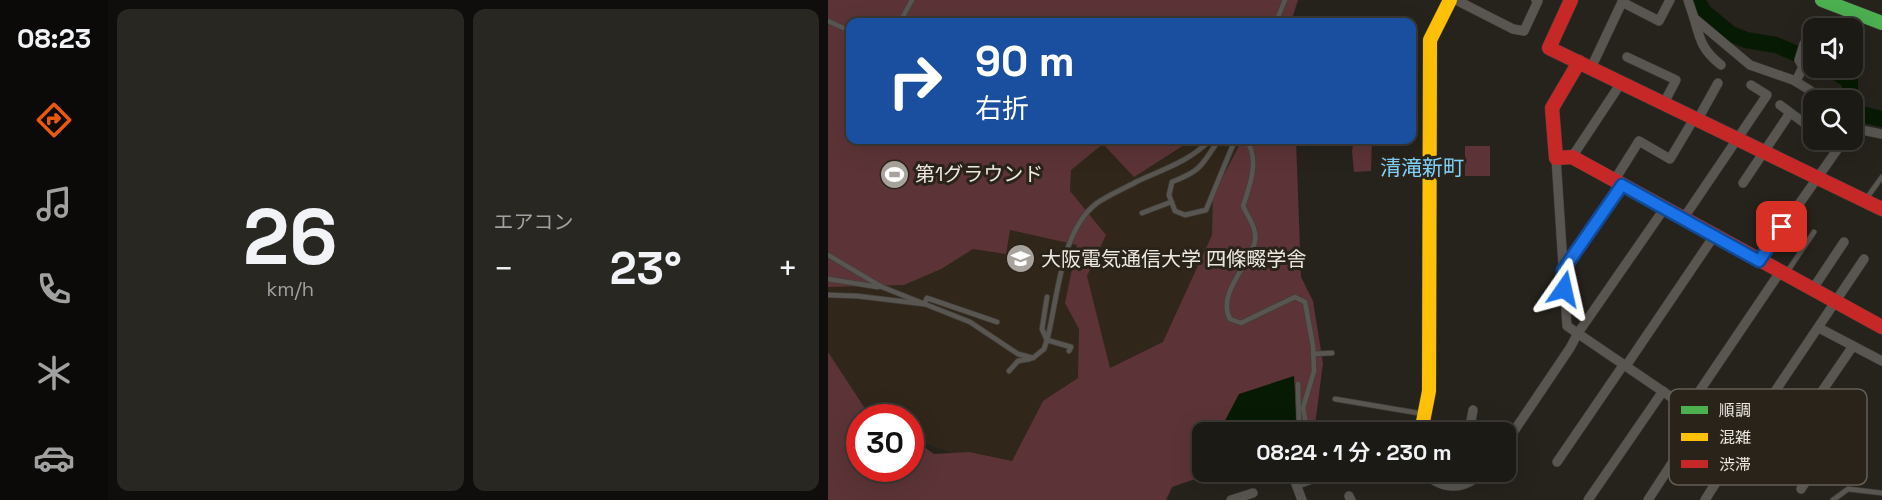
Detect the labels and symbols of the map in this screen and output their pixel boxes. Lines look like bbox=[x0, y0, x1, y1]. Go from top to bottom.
district label: 清滝新町 bbox=[1380, 154, 1464, 181]
sports icon: 第1グラウンド bbox=[878, 158, 910, 190]
place label: 第1グラウンド bbox=[915, 161, 1043, 187]
pin bbox=[1756, 201, 1807, 252]
school or university icon: 大阪電気通信大学 四條畷学舎 bbox=[1004, 243, 1036, 275]
place label: 大阪電気通信大学 四條畷学舎 bbox=[1041, 246, 1306, 272]
position arrow bbox=[1532, 257, 1596, 321]
legend bbox=[1669, 389, 1867, 485]
text: 順調 bbox=[1719, 400, 1751, 421]
speed limit sign: 30 bbox=[846, 404, 924, 482]
text: 混雑 bbox=[1719, 427, 1751, 448]
text: 渋滞 bbox=[1719, 454, 1751, 475]

